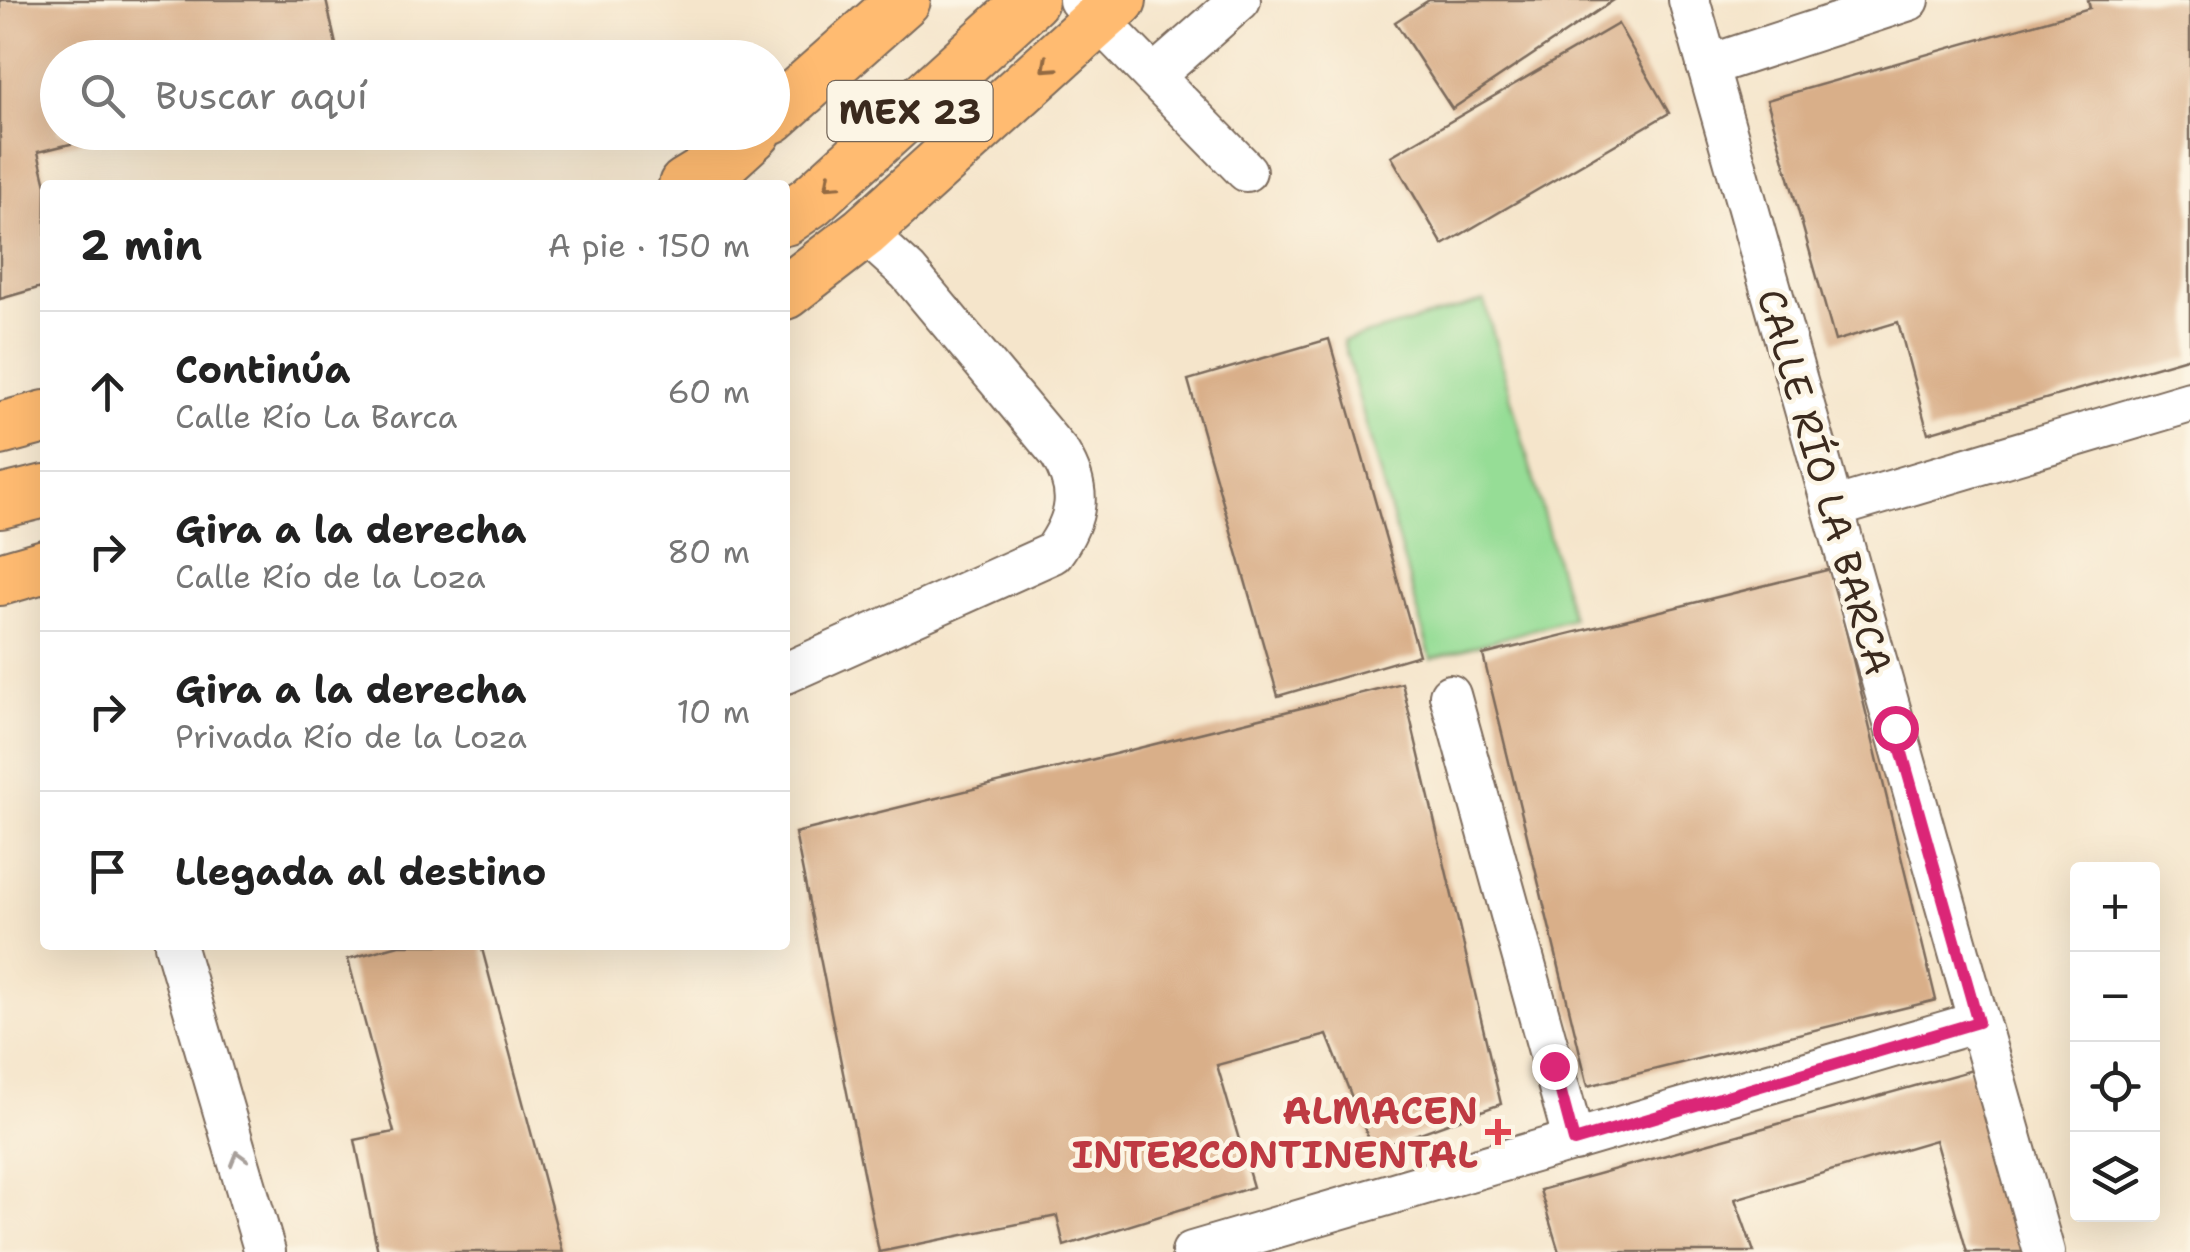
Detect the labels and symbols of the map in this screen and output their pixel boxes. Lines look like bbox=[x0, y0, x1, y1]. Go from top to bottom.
one-way arrow bbox=[1041, 54, 1060, 72]
road number: MEX 23 bbox=[828, 81, 992, 141]
one-way arrow bbox=[824, 171, 843, 189]
street label: CALLE RÍO LA BARCA bbox=[1745, 283, 1905, 681]
route start bbox=[1873, 706, 1919, 752]
route end bbox=[1532, 1044, 1578, 1090]
place label: ALMACEN INTERCONTINENTAL bbox=[1072, 1085, 1478, 1180]
marker: ALMACEN INTERCONTINENTAL bbox=[1487, 1121, 1509, 1143]
one-way arrow bbox=[229, 1151, 250, 1168]

